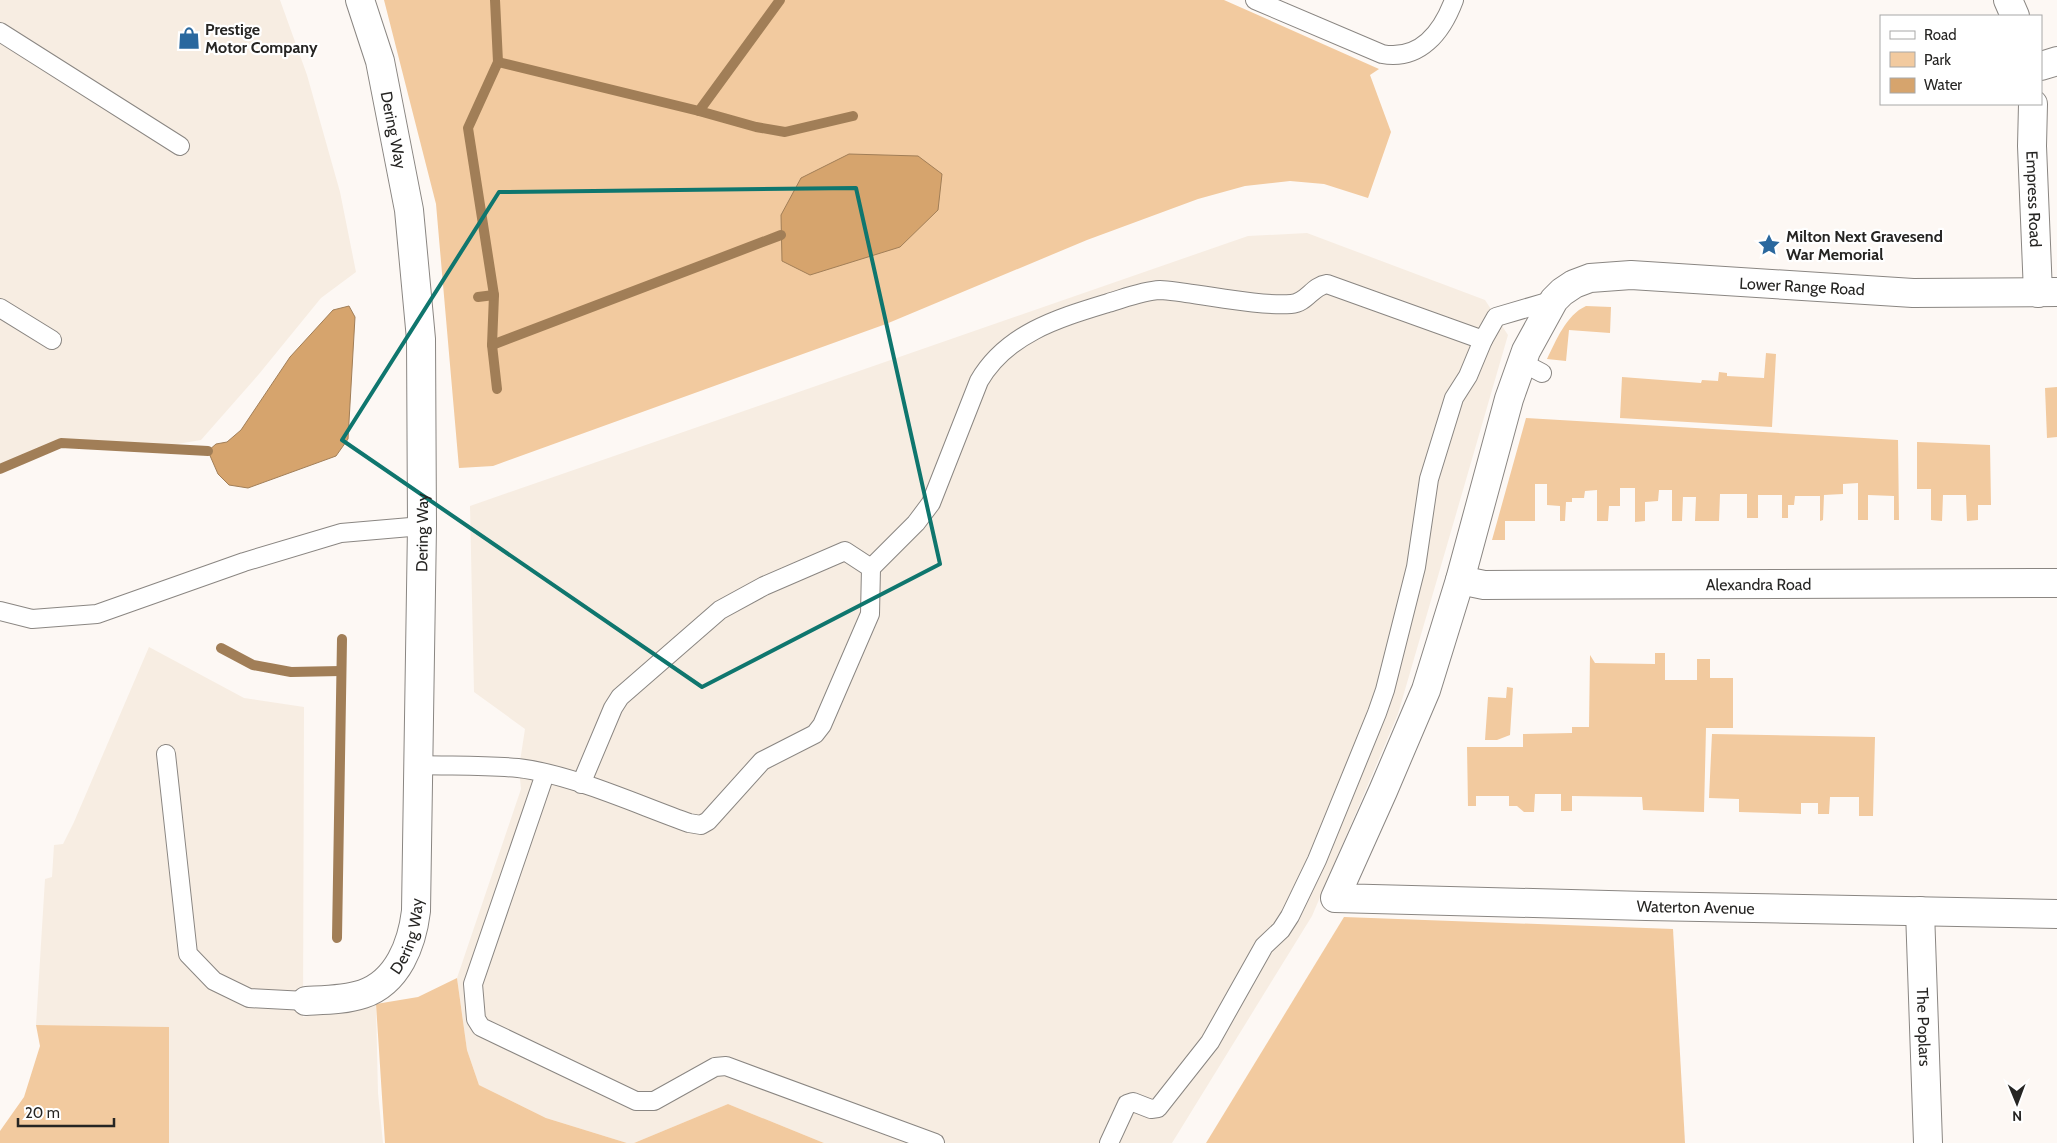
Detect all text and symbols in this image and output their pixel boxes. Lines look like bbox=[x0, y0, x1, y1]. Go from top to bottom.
legend bbox=[1880, 15, 2042, 105]
place label: Prestige Motor Company bbox=[205, 20, 318, 57]
shop icon: Prestige Motor Company bbox=[176, 25, 202, 51]
text: Road bbox=[1924, 26, 1957, 44]
text: Park bbox=[1924, 51, 1951, 69]
text: Water bbox=[1924, 76, 1962, 94]
street label: Dering Way bbox=[377, 90, 410, 170]
street label: Empress Road bbox=[2022, 150, 2045, 247]
place label: Milton Next Gravesend War Memorial bbox=[1786, 227, 1943, 264]
place icon: Milton Next Gravesend War Memorial bbox=[1756, 232, 1782, 258]
street label: Lower Range Road bbox=[1739, 274, 1865, 299]
street label: Dering Way bbox=[412, 493, 432, 572]
street label: Alexandra Road bbox=[1706, 575, 1811, 594]
street label: Waterton Avenue bbox=[1636, 897, 1755, 918]
street label: Dering Way bbox=[386, 898, 426, 978]
street label: The Poplars bbox=[1913, 987, 1934, 1067]
north arrow bbox=[1992, 1078, 2042, 1128]
scale bar bbox=[18, 1096, 114, 1128]
text: 20 m bbox=[25, 1104, 60, 1122]
text: N bbox=[2012, 1107, 2022, 1125]

